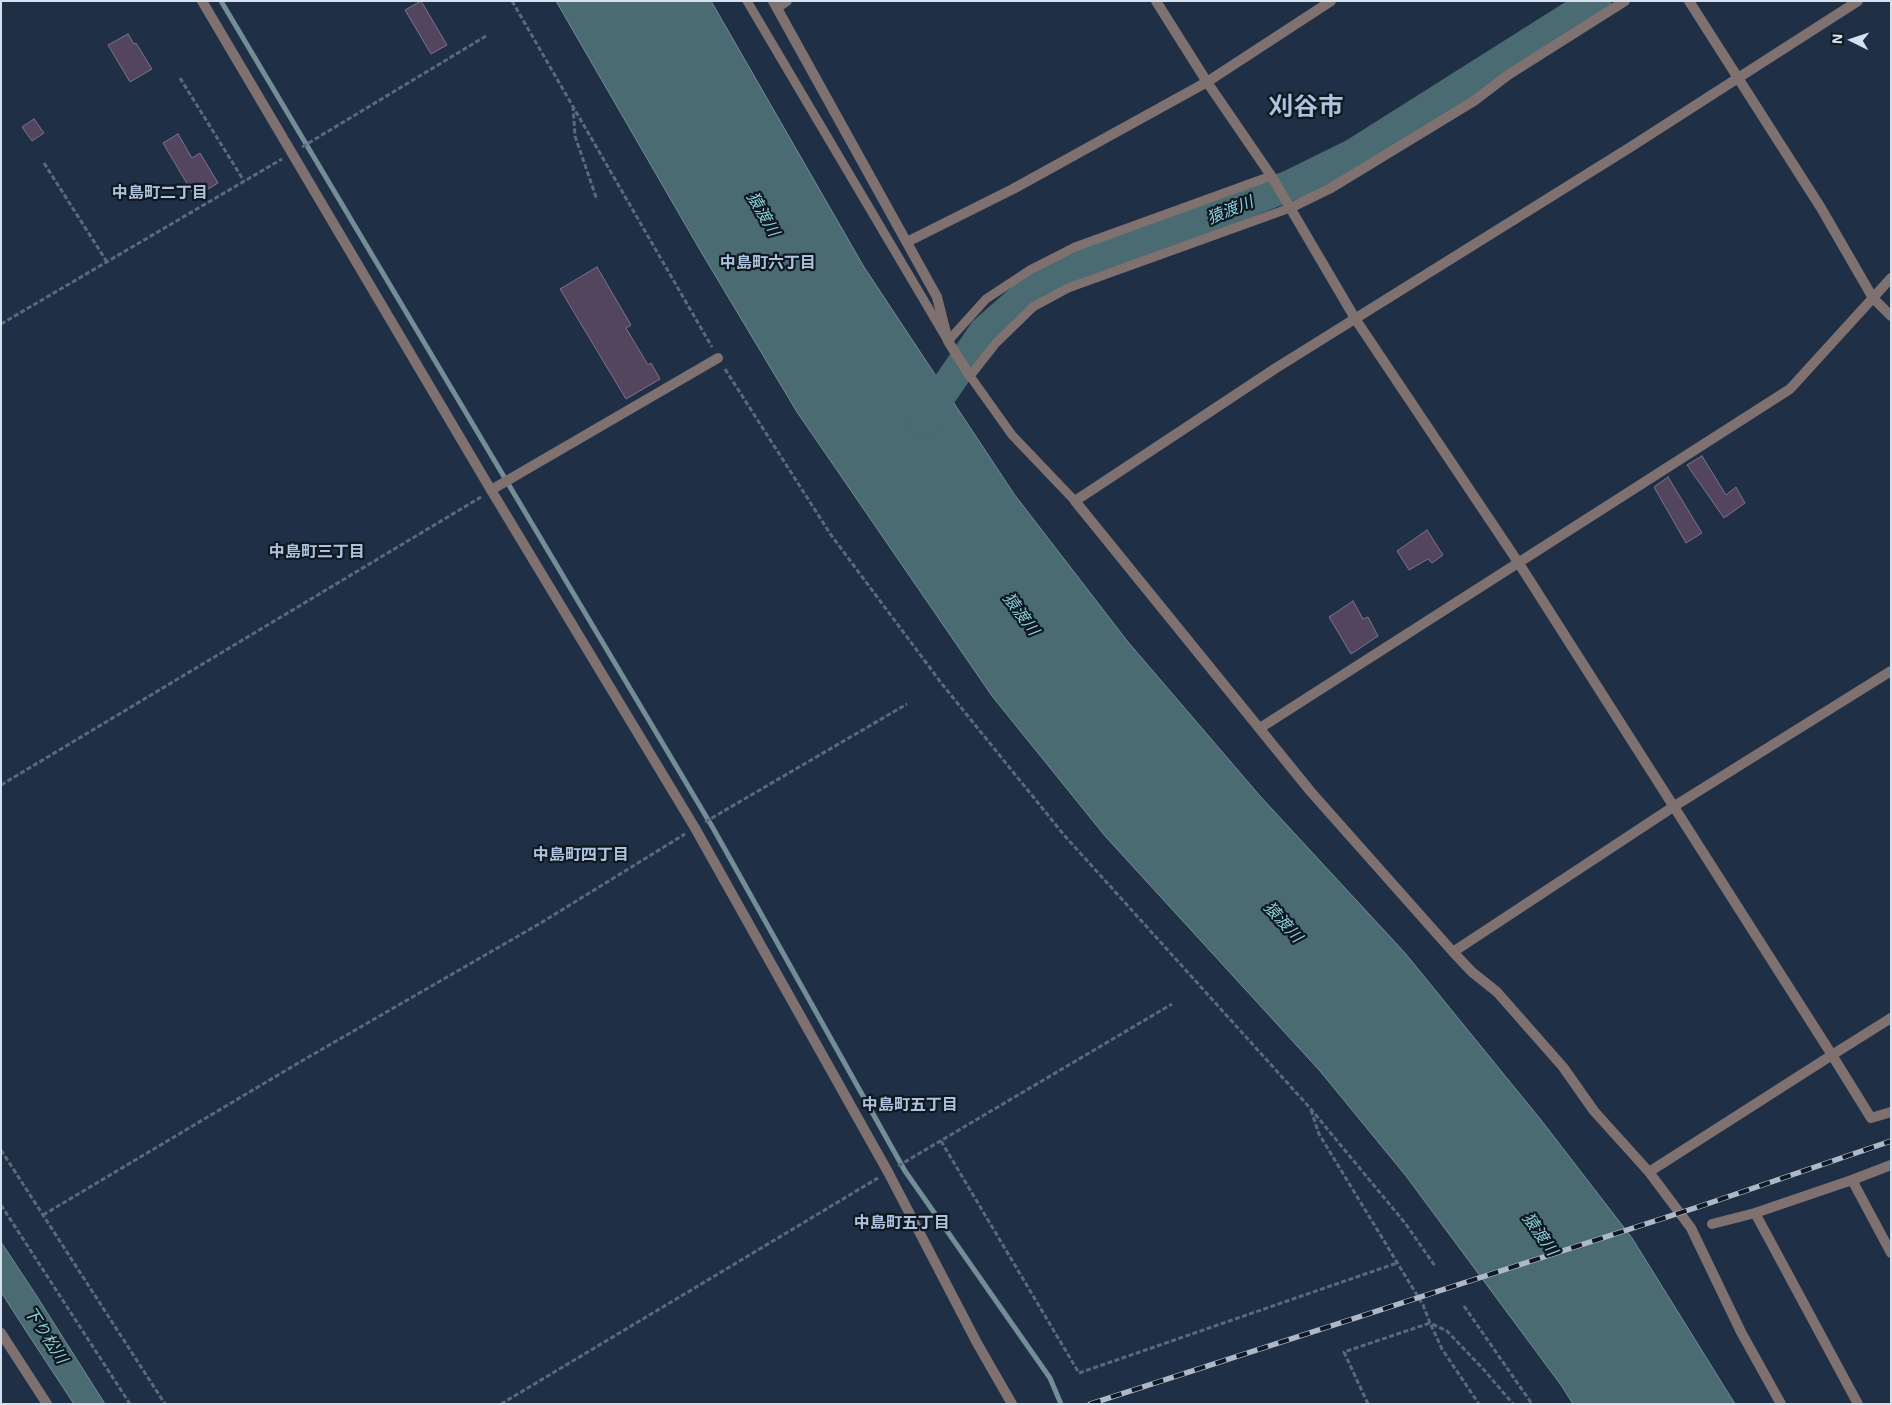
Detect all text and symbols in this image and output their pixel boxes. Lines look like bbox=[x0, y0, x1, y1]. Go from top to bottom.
north arrow bbox=[1827, 15, 1877, 65]
text: N bbox=[1828, 33, 1845, 45]
district label: 刈谷市 bbox=[1269, 92, 1343, 122]
district label: 中島町二丁目 bbox=[112, 183, 208, 203]
water label: 猿渡川 bbox=[743, 188, 783, 240]
water label: 猿渡川 bbox=[1204, 192, 1256, 228]
district label: 中島町六丁目 bbox=[720, 253, 816, 273]
district label: 中島町三丁目 bbox=[269, 542, 365, 562]
water label: 猿渡川 bbox=[999, 589, 1043, 639]
district label: 中島町四丁目 bbox=[533, 845, 629, 865]
water label: 猿渡川 bbox=[1260, 898, 1306, 946]
district label: 中島町五丁目 bbox=[862, 1095, 958, 1115]
water label: 猿渡川 bbox=[1518, 1209, 1562, 1259]
district label: 中島町五丁目 bbox=[854, 1213, 950, 1233]
water label: 下り松川 bbox=[21, 1303, 71, 1367]

